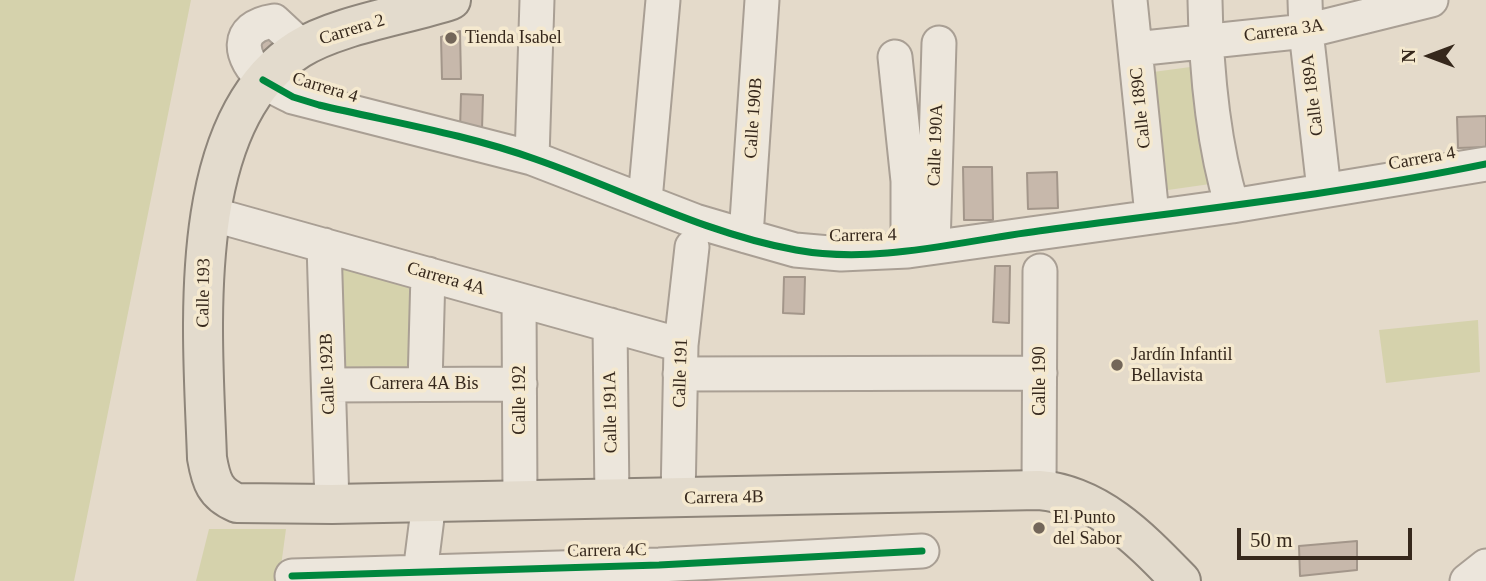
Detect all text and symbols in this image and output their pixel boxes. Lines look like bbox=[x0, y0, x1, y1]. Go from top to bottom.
street label: Carrera 2 bbox=[317, 10, 387, 50]
street label: Carrera 3A bbox=[1243, 15, 1325, 47]
north arrow bbox=[1395, 21, 1465, 91]
place label: Tienda Isabel bbox=[465, 27, 562, 49]
marker: Tienda Isabel bbox=[443, 30, 459, 46]
text: N bbox=[1398, 49, 1419, 63]
street label: Calle 189A bbox=[1297, 53, 1329, 137]
street label: Calle 189C bbox=[1126, 66, 1156, 150]
street label: Carrera 4 bbox=[290, 68, 360, 108]
street label: Calle 190B bbox=[740, 77, 768, 159]
street label: Calle 190A bbox=[924, 103, 948, 187]
street label: Carrera 4 bbox=[1387, 143, 1457, 175]
street label: Carrera 4 bbox=[829, 225, 897, 247]
street label: Calle 193 bbox=[193, 258, 215, 328]
street label: Carrera 4A bbox=[404, 258, 488, 300]
street label: Calle 192B bbox=[316, 333, 340, 415]
street label: Calle 191 bbox=[669, 338, 693, 408]
place label: Jardín Infantil Bellavista bbox=[1131, 344, 1232, 386]
street label: Calle 190 bbox=[1029, 346, 1051, 416]
marker: Jardín Infantil Bellavista bbox=[1109, 357, 1125, 373]
street label: Calle 192 bbox=[509, 365, 531, 435]
street label: Calle 191A bbox=[599, 371, 623, 453]
street label: Carrera 4A Bis bbox=[370, 373, 478, 395]
street label: Carrera 4B bbox=[684, 487, 764, 509]
place label: El Punto del Sabor bbox=[1053, 507, 1121, 550]
scale bar bbox=[1241, 514, 1416, 558]
marker: El Punto del Sabor bbox=[1031, 520, 1047, 536]
text: 50 m bbox=[1250, 528, 1293, 552]
street label: Carrera 4C bbox=[567, 540, 647, 562]

